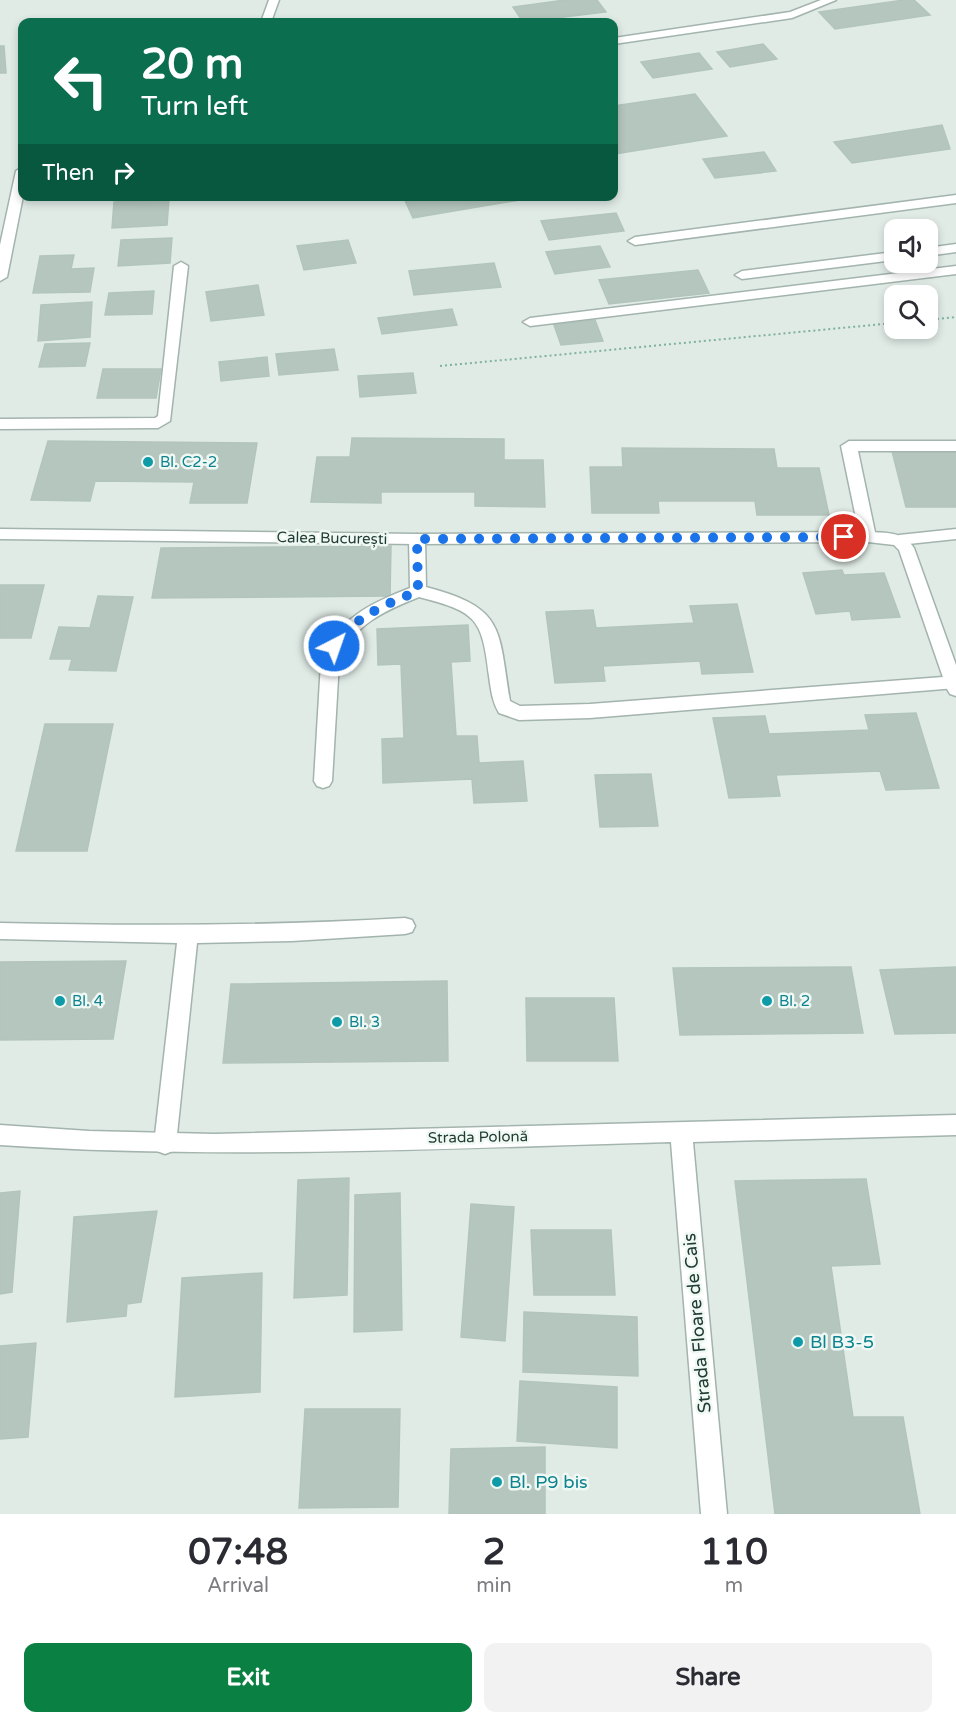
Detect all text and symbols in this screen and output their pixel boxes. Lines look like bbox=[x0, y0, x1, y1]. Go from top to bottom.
text: 20 m bbox=[141, 39, 243, 90]
icon: left bbox=[42, 42, 120, 120]
text: Turn left bbox=[141, 90, 248, 123]
icon: right bbox=[107, 156, 140, 189]
text: Then bbox=[42, 160, 95, 186]
map controls bbox=[884, 219, 938, 339]
button: sound bbox=[884, 219, 938, 273]
button: search bbox=[884, 285, 938, 339]
place label: Bl. C2-2 bbox=[160, 453, 217, 471]
marker: Bl. C2-2 bbox=[141, 455, 155, 469]
pin bbox=[818, 511, 869, 562]
icon: arrive bbox=[827, 520, 860, 553]
street label: Calea București bbox=[277, 528, 387, 548]
position arrow bbox=[302, 614, 366, 678]
place label: Bl. 4 bbox=[72, 992, 103, 1010]
place label: Bl. 2 bbox=[779, 992, 810, 1010]
marker: Bl. 4 bbox=[53, 994, 67, 1008]
marker: Bl. 2 bbox=[760, 994, 774, 1008]
place label: Bl. 3 bbox=[349, 1013, 380, 1031]
marker: Bl. 3 bbox=[330, 1015, 344, 1029]
street label: Strada Polonă bbox=[428, 1127, 528, 1147]
street label: Strada Floare de Cais bbox=[678, 1232, 716, 1414]
place label: Bl B3-5 bbox=[810, 1331, 874, 1353]
marker: Bl B3-5 bbox=[791, 1335, 805, 1349]
place label: Bl. P9 bis bbox=[509, 1471, 588, 1493]
marker: Bl. P9 bis bbox=[490, 1475, 504, 1489]
text: 07:48 bbox=[188, 1531, 288, 1574]
text: 2 bbox=[483, 1531, 505, 1574]
text: 110 bbox=[700, 1531, 768, 1574]
text: Arrival bbox=[207, 1574, 269, 1598]
text: min bbox=[476, 1574, 512, 1598]
text: m bbox=[725, 1574, 743, 1598]
button: Exit bbox=[24, 1643, 472, 1712]
button: Share bbox=[484, 1643, 932, 1712]

